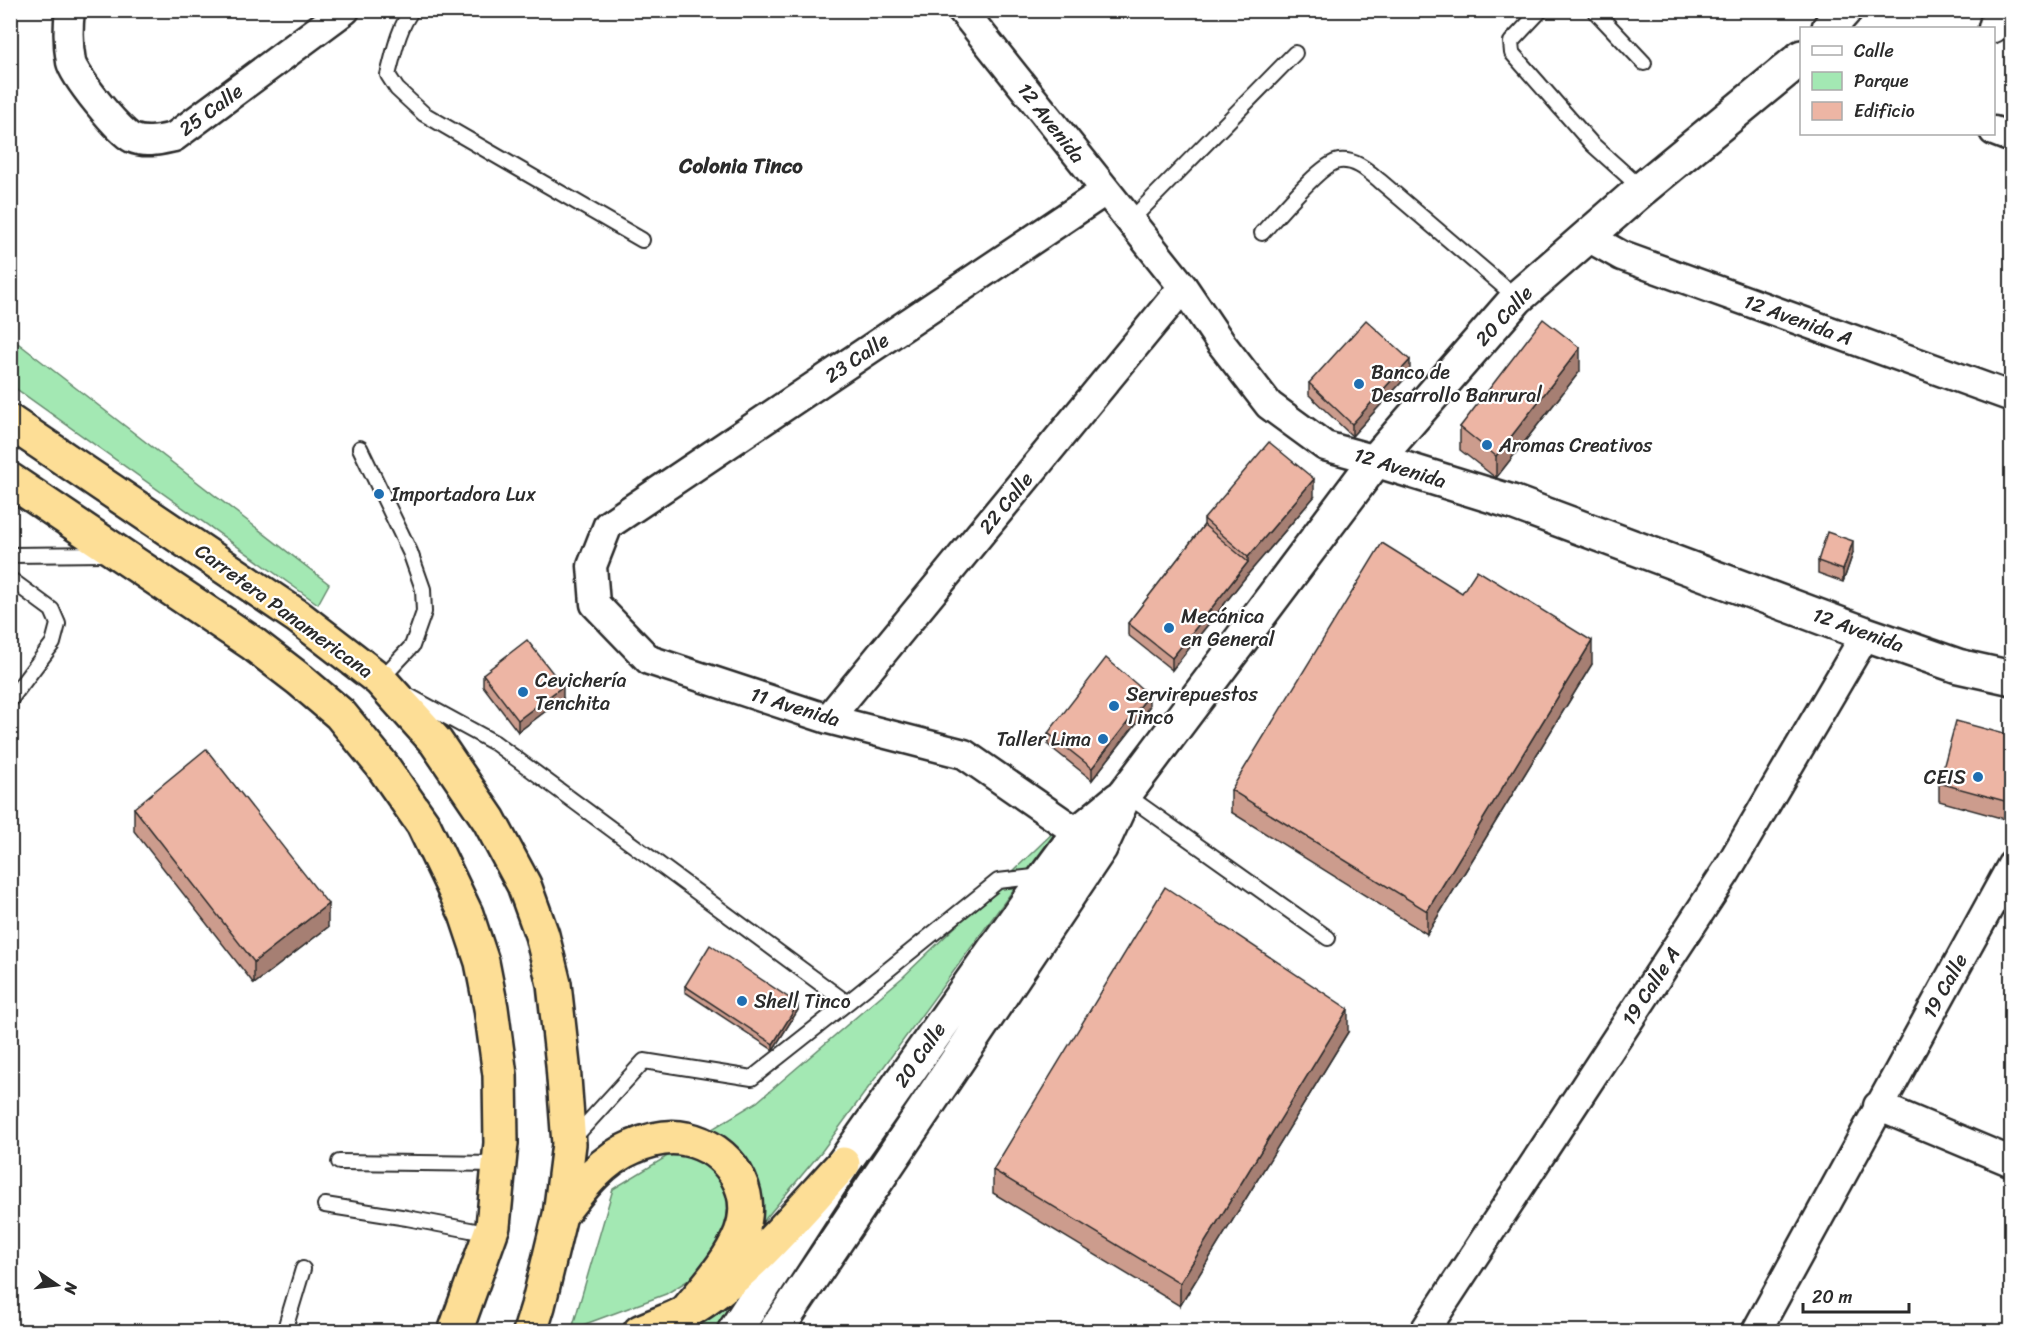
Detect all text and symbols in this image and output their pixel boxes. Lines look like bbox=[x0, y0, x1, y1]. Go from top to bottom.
legend bbox=[1800, 27, 1995, 135]
text: Calle bbox=[1854, 35, 1894, 67]
text: Parque bbox=[1854, 65, 1909, 97]
street label: 25 Calle bbox=[171, 74, 251, 146]
street label: 12 Avenida bbox=[1008, 75, 1094, 171]
text: Edificio bbox=[1854, 95, 1915, 127]
district label: Colonia Tinco bbox=[678, 147, 803, 185]
street label: 20 Calle bbox=[1466, 277, 1542, 355]
street label: 12 Avenida A bbox=[1739, 284, 1857, 356]
street label: 23 Calle bbox=[817, 323, 897, 393]
place label: Banco de Desarrollo Banrural bbox=[1371, 355, 1542, 413]
marker: Banco de Desarrollo Banrural bbox=[1352, 377, 1366, 391]
place label: Aromas Creativos bbox=[1498, 428, 1653, 463]
street label: 12 Avenida bbox=[1350, 437, 1450, 499]
marker: Aromas Creativos bbox=[1480, 438, 1494, 452]
street label: 22 Calle bbox=[970, 464, 1042, 542]
place label: Importadora Lux bbox=[390, 477, 537, 512]
marker: Importadora Lux bbox=[372, 487, 386, 501]
street label: Carretera Panamericana bbox=[187, 534, 381, 688]
street label: 12 Avenida bbox=[1807, 597, 1909, 663]
place label: Mecánica en General bbox=[1181, 599, 1276, 657]
marker: Mecánica en General bbox=[1162, 621, 1176, 635]
place label: Cevichería Tenchita bbox=[535, 663, 626, 721]
street label: 11 Avenida bbox=[746, 677, 844, 737]
place label: Servirepuestos Tinco bbox=[1126, 677, 1258, 735]
marker: Cevichería Tenchita bbox=[516, 685, 530, 699]
marker: Servirepuestos Tinco bbox=[1107, 699, 1121, 713]
place label: Taller Lima bbox=[996, 722, 1091, 757]
marker: Taller Lima bbox=[1096, 732, 1110, 746]
place label: CEIS bbox=[1924, 760, 1966, 795]
marker: CEIS bbox=[1971, 770, 1985, 784]
street label: 19 Calle A bbox=[1612, 939, 1690, 1033]
street label: 19 Calle bbox=[1913, 947, 1977, 1025]
place label: Shell Tinco bbox=[754, 984, 851, 1019]
marker: Shell Tinco bbox=[735, 994, 749, 1008]
street label: 20 Calle bbox=[885, 1015, 955, 1095]
north arrow bbox=[27, 1255, 87, 1315]
scale bar bbox=[1803, 1276, 1910, 1314]
text: N bbox=[55, 1279, 87, 1298]
text: 20 m bbox=[1812, 1281, 1852, 1313]

